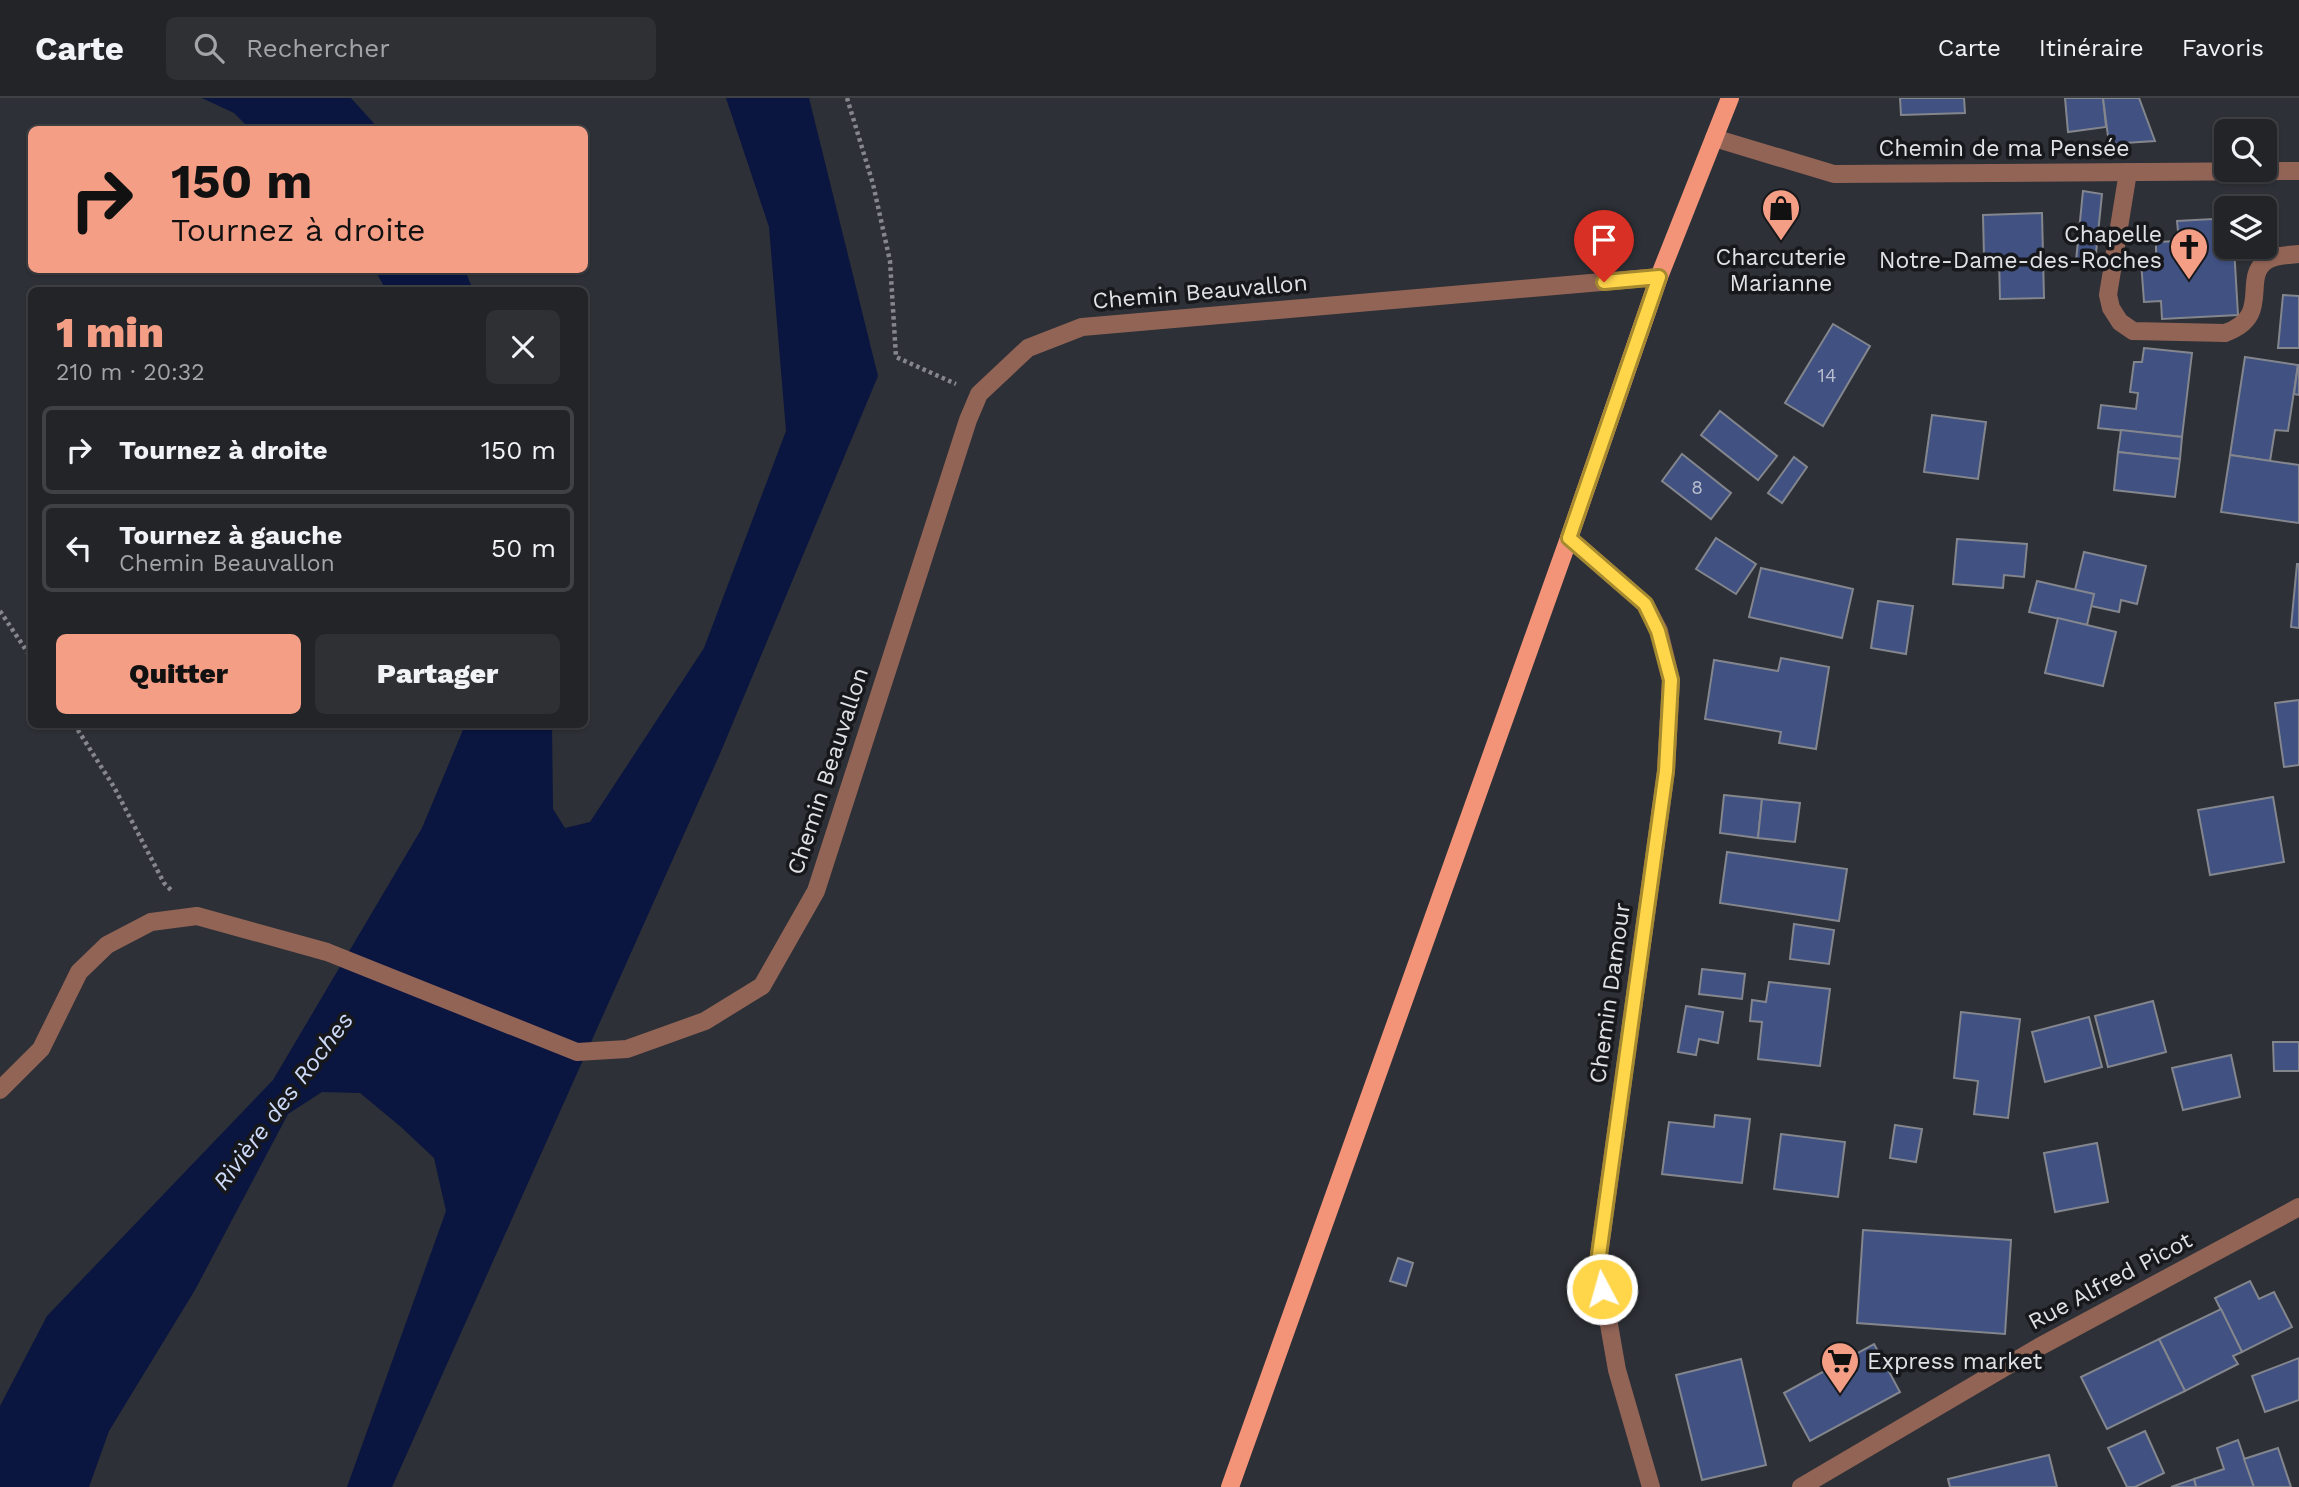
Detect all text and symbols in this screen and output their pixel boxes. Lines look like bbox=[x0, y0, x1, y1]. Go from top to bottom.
search box bbox=[166, 17, 656, 80]
text: Carte bbox=[35, 29, 124, 68]
icon: search bbox=[190, 29, 228, 67]
text: Rechercher bbox=[246, 33, 390, 63]
text: Carte bbox=[1938, 34, 2001, 62]
text: Itinéraire bbox=[2039, 34, 2144, 62]
text: Favoris bbox=[2182, 34, 2264, 62]
map controls bbox=[2214, 119, 2277, 259]
button: search bbox=[2214, 119, 2277, 182]
street label: Chemin de ma Pensée bbox=[1878, 135, 2130, 162]
text: 150 m bbox=[171, 152, 312, 210]
icon: right bbox=[56, 154, 147, 245]
shop icon: Charcuterie Marianne bbox=[1760, 187, 1802, 242]
button: layers bbox=[2214, 196, 2277, 259]
pin bbox=[1574, 210, 1634, 282]
text: Tournez à droite bbox=[171, 211, 426, 249]
icon: arrive bbox=[1585, 221, 1623, 259]
place label: Chapelle Notre-Dame-des-Roches bbox=[1879, 221, 2162, 274]
church icon: Chapelle Notre-Dame-des-Roches bbox=[2168, 226, 2210, 281]
place label: Charcuterie Marianne bbox=[1716, 244, 1846, 297]
street label: Chemin Beauvallon bbox=[1091, 269, 1309, 315]
text: 1 min bbox=[56, 308, 164, 357]
button: close bbox=[486, 310, 560, 384]
text: 210 m · 20:32 bbox=[56, 359, 205, 386]
house number: 14 bbox=[1817, 364, 1837, 387]
icon: right bbox=[60, 431, 98, 469]
text: Tournez à droite bbox=[119, 435, 328, 465]
text: 150 m bbox=[481, 435, 556, 465]
house number: 8 bbox=[1691, 476, 1703, 499]
text: Tournez à gauche bbox=[119, 520, 342, 550]
icon: left bbox=[60, 529, 98, 567]
text: 50 m bbox=[491, 533, 556, 563]
text: Chemin Beauvallon bbox=[119, 550, 335, 577]
button: Quitter bbox=[56, 634, 301, 714]
button: Partager bbox=[315, 634, 560, 714]
street label: Chemin Beauvallon bbox=[782, 664, 874, 878]
street label: Chemin Damour bbox=[1584, 901, 1636, 1085]
water label: Rivière des Roches bbox=[207, 1007, 359, 1195]
street label: Rue Alfred Picot bbox=[2024, 1226, 2197, 1336]
position arrow bbox=[1565, 1252, 1639, 1326]
supermarket icon: Express market bbox=[1819, 1340, 1861, 1395]
place label: Express market bbox=[1867, 1348, 2043, 1375]

